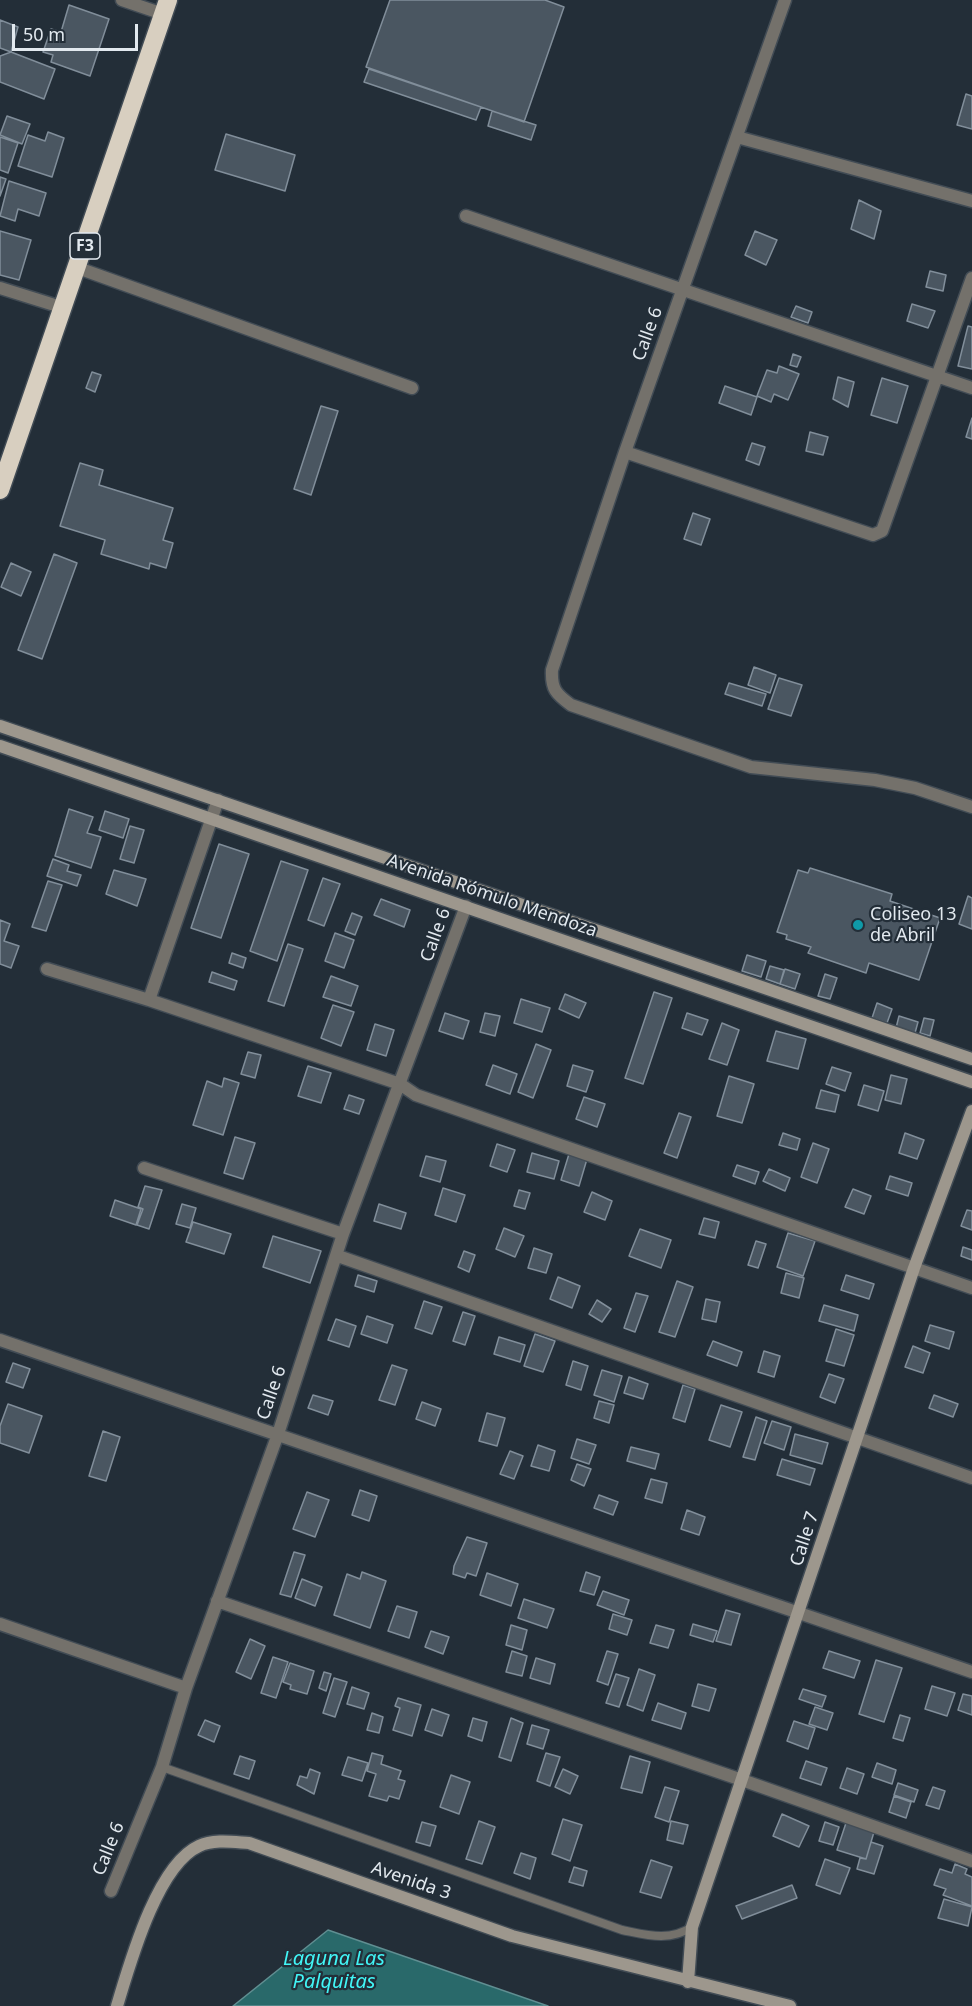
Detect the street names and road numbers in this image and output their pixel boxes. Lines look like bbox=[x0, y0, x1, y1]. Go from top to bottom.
road number: F3 bbox=[70, 233, 100, 259]
street label: Calle 6 bbox=[628, 304, 668, 364]
street label: Avenida Rómulo Mendoza bbox=[384, 850, 600, 942]
street label: Calle 6 bbox=[416, 905, 456, 965]
street label: Calle 6 bbox=[253, 1363, 291, 1423]
street label: Calle 7 bbox=[786, 1509, 824, 1569]
street label: Calle 6 bbox=[89, 1819, 129, 1879]
street label: Avenida 3 bbox=[368, 1857, 454, 1905]

